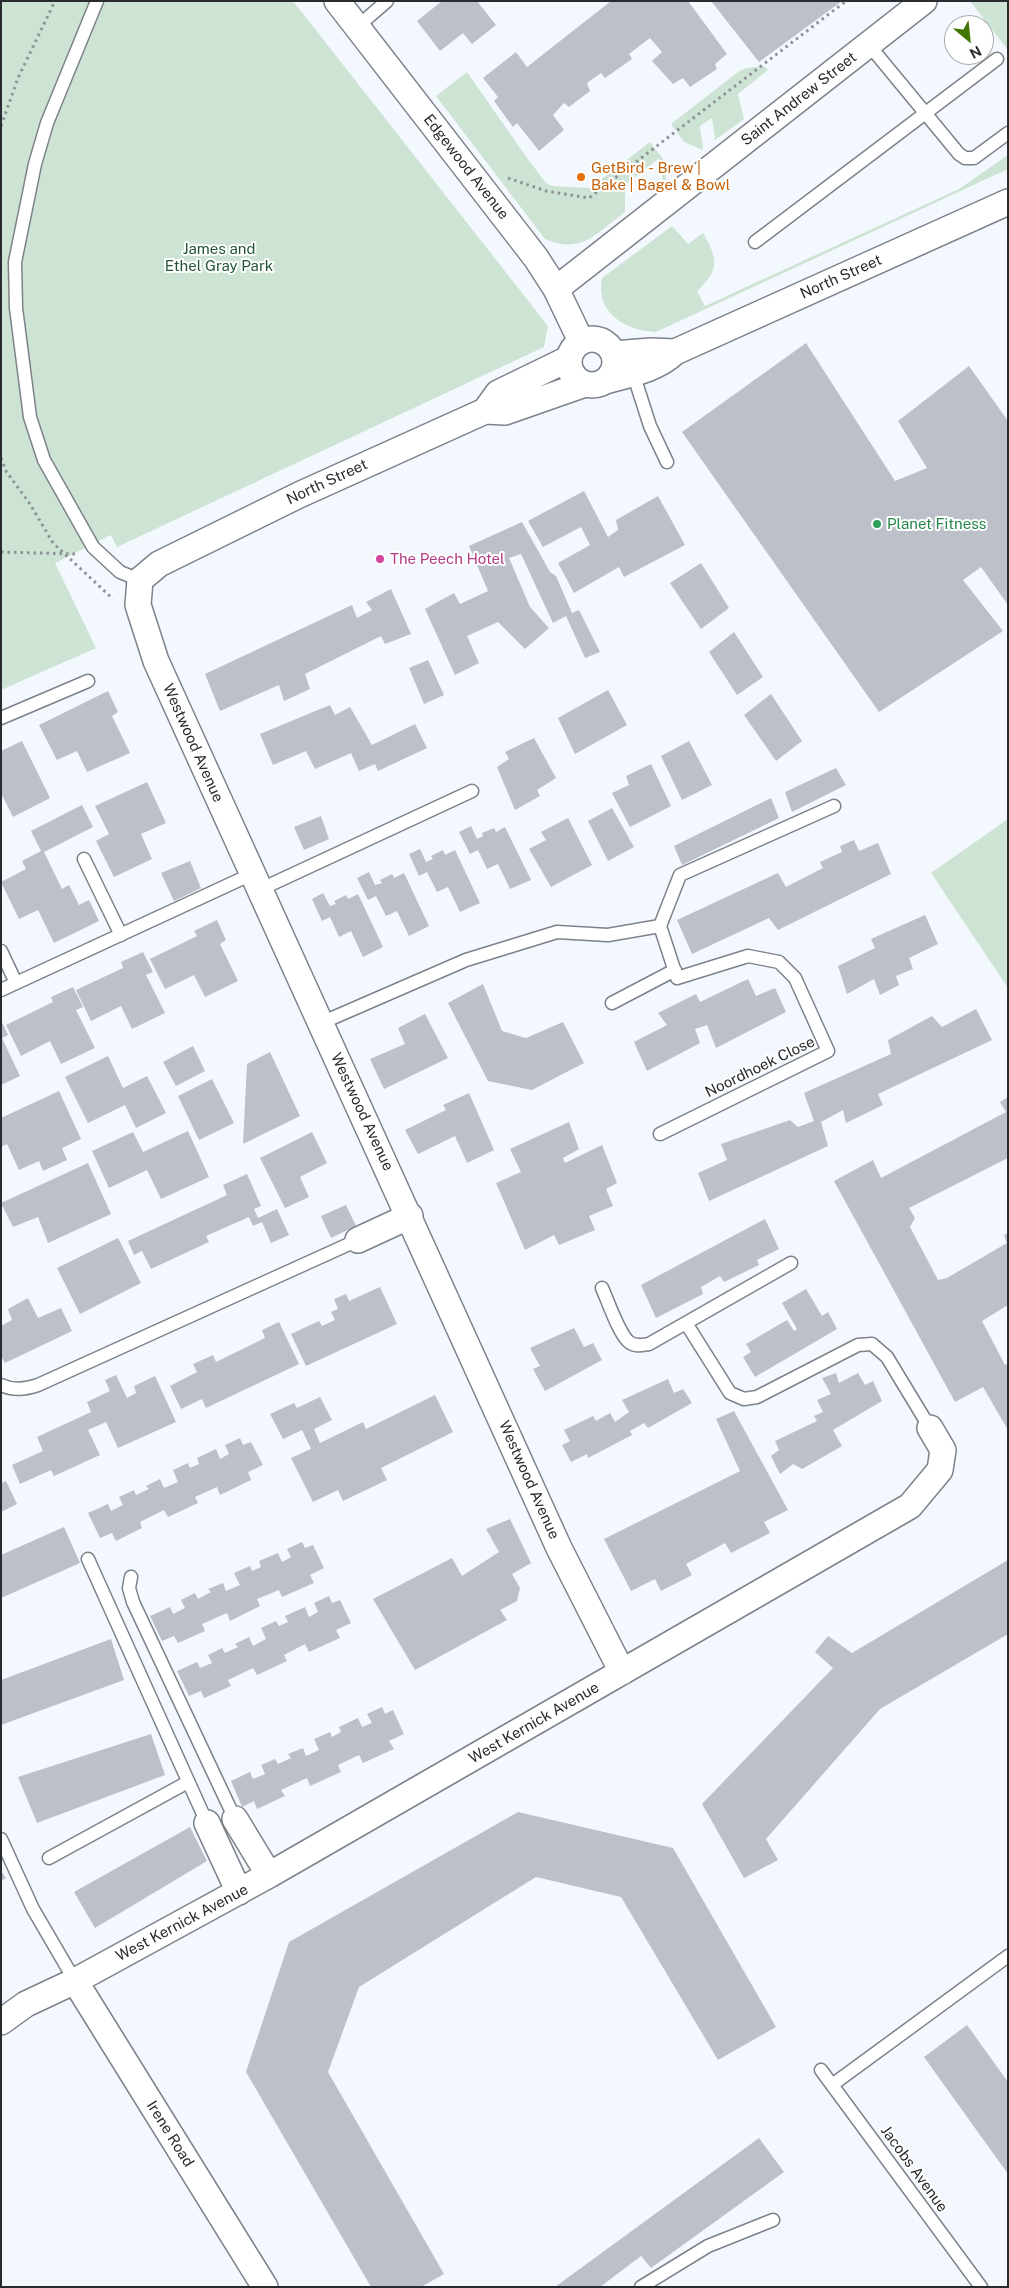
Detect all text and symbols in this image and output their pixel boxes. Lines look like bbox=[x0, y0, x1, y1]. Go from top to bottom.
north arrow bbox=[944, 15, 994, 65]
text: N bbox=[967, 43, 984, 62]
street label: Saint Andrew Street bbox=[738, 48, 860, 150]
street label: Edgewood Avenue bbox=[419, 111, 513, 223]
place label: GetBird - Brew | Bake | Bagel & Bowl bbox=[591, 159, 730, 194]
marker: GetBird - Brew | Bake | Bagel & Bowl bbox=[575, 171, 587, 183]
park label: James and Ethel Gray Park bbox=[165, 240, 273, 275]
street label: North Street bbox=[797, 251, 885, 303]
street label: North Street bbox=[284, 455, 370, 509]
place label: Planet Fitness bbox=[887, 515, 986, 533]
marker: Planet Fitness bbox=[871, 518, 883, 530]
place label: The Peech Hotel bbox=[390, 550, 505, 568]
marker: The Peech Hotel bbox=[374, 553, 386, 565]
street label: Westwood Avenue bbox=[159, 681, 227, 805]
street label: Noordhoek Close bbox=[702, 1033, 818, 1101]
street label: Westwood Avenue bbox=[327, 1050, 397, 1174]
street label: Westwood Avenue bbox=[495, 1418, 563, 1542]
street label: West Kernick Avenue bbox=[466, 1678, 602, 1768]
street label: West Kernick Avenue bbox=[113, 1881, 251, 1965]
street label: Irene Road bbox=[143, 2098, 197, 2170]
street label: Jacobs Avenue bbox=[877, 2122, 951, 2216]

